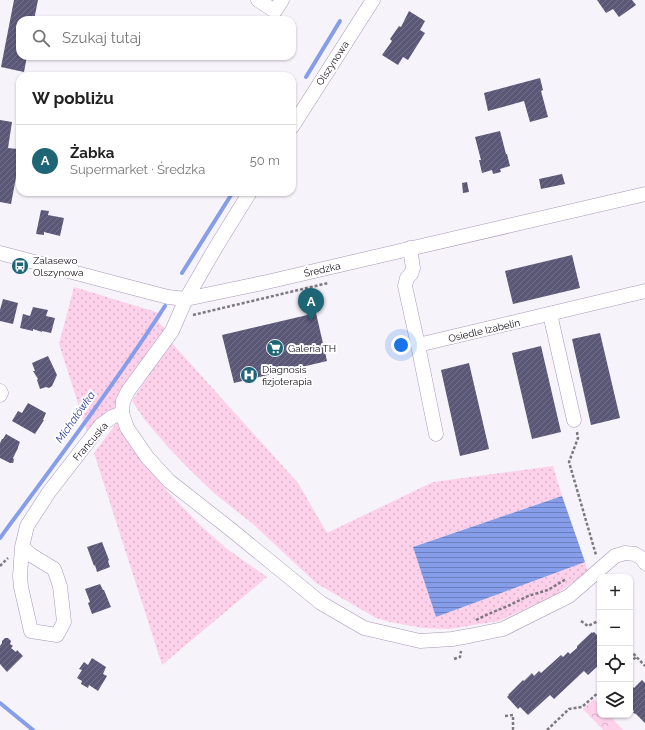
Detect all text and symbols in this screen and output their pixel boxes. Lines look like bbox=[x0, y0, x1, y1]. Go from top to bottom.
search box bbox=[16, 16, 296, 60]
icon: search bbox=[30, 27, 52, 49]
text: Szukaj tutaj bbox=[62, 29, 141, 47]
street label: Olszynowa bbox=[314, 39, 351, 87]
text: W pobliżu bbox=[32, 88, 114, 108]
text: Żabka bbox=[70, 144, 114, 162]
text: A bbox=[41, 153, 49, 168]
text: 50 m bbox=[250, 153, 280, 168]
text: Supermarket · Średzka bbox=[70, 162, 205, 177]
place label: Zalasewo Olszynowa bbox=[33, 255, 83, 278]
bus stop icon: Zalasewo Olszynowa bbox=[10, 256, 30, 276]
street label: Średzka bbox=[303, 260, 341, 279]
pin: A bbox=[298, 288, 324, 321]
street label: Osiedle Izabelin bbox=[447, 317, 521, 344]
your location bbox=[391, 335, 411, 355]
supermarket icon: Galeria TH bbox=[265, 338, 285, 358]
place label: Galeria TH bbox=[288, 343, 336, 354]
place label: Diagnosis fizjoterapia bbox=[262, 364, 312, 387]
hospital icon: Diagnosis fizjoterapia bbox=[239, 365, 259, 385]
water label: Michałówka bbox=[53, 389, 98, 446]
street label: Francuska bbox=[71, 420, 110, 463]
map controls bbox=[597, 574, 633, 718]
button: + bbox=[597, 574, 633, 610]
button: − bbox=[597, 610, 633, 646]
button: locate bbox=[597, 646, 633, 682]
button: layers bbox=[597, 682, 633, 718]

